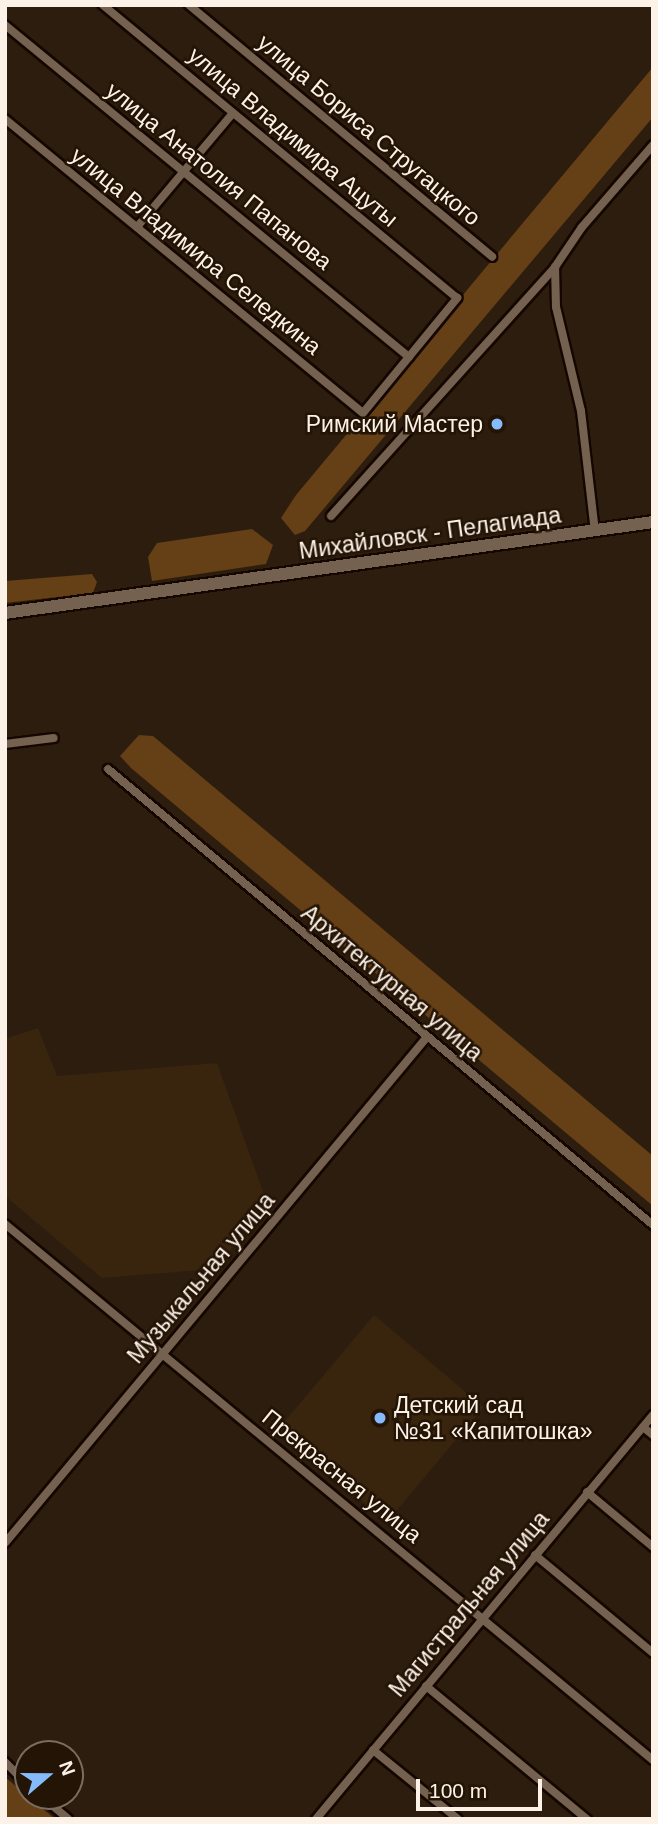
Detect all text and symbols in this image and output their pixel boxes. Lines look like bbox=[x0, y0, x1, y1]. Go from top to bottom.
street label: улица Бориса Стругацкого bbox=[252, 29, 486, 231]
street label: улица Владимира Ацуты bbox=[183, 41, 403, 233]
street label: улица Анатолия Папанова bbox=[101, 76, 337, 276]
street label: улица Владимира Селедкина bbox=[65, 141, 327, 361]
place label: Римский Мастер bbox=[306, 410, 483, 438]
marker: Римский Мастер bbox=[489, 416, 505, 432]
street label: Михайловск - Пелагиада bbox=[297, 501, 563, 565]
street label: Архитектурная улица bbox=[296, 899, 488, 1067]
street label: Музыкальная улица bbox=[122, 1187, 280, 1369]
place label: Детский сад №31 «Капитошка» bbox=[394, 1391, 593, 1445]
street label: Прекрасная улица bbox=[257, 1403, 427, 1549]
marker: Детский сад №31 «Капитошка» bbox=[372, 1410, 388, 1426]
street label: Магистральная улица bbox=[383, 1505, 555, 1703]
north arrow bbox=[14, 1740, 84, 1810]
text: N bbox=[55, 1758, 80, 1778]
scale bar bbox=[420, 1764, 546, 1808]
text: 100 m bbox=[429, 1779, 487, 1802]

